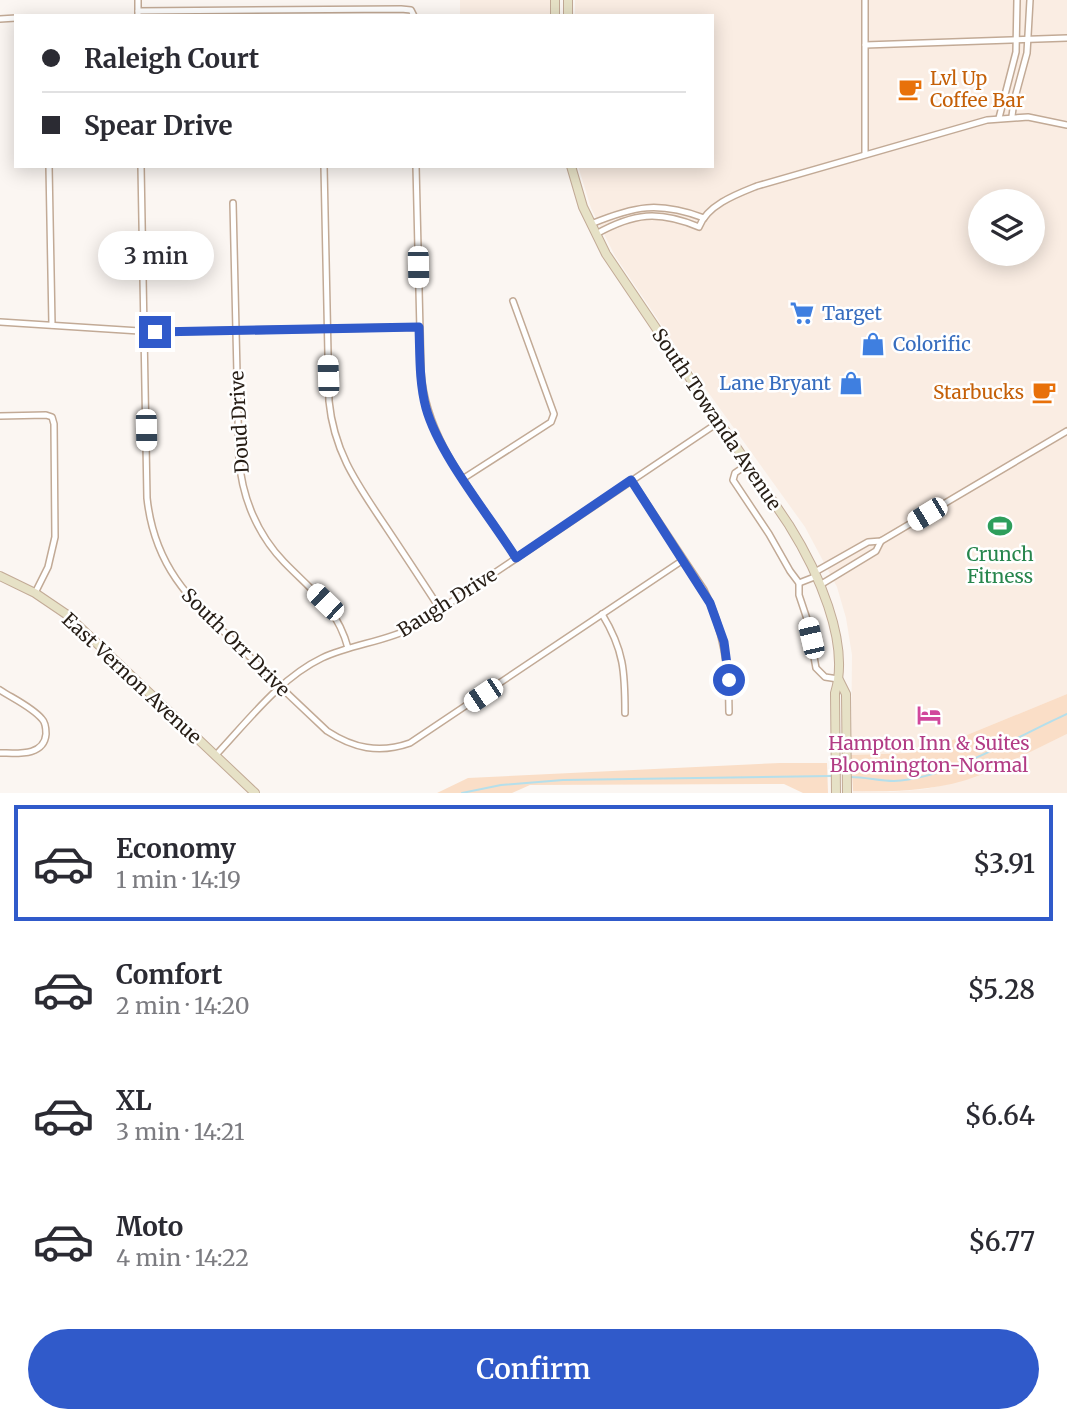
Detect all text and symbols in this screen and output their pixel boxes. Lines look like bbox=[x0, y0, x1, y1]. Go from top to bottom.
text: Raleigh Court bbox=[84, 42, 259, 75]
place label: Lvl Up Coffee Bar bbox=[930, 66, 1025, 112]
cafe icon: Lvl Up Coffee Bar bbox=[896, 75, 924, 103]
text: Spear Drive bbox=[84, 109, 233, 142]
map controls bbox=[968, 189, 1045, 266]
button: layers bbox=[968, 189, 1045, 266]
callout: 3 min bbox=[97, 230, 213, 280]
text: 3 min bbox=[124, 241, 188, 270]
car bbox=[408, 246, 429, 288]
supermarket icon: Target bbox=[788, 299, 816, 327]
place label: Target bbox=[822, 301, 882, 325]
route end bbox=[139, 316, 171, 348]
street label: South Towanda Avenue bbox=[647, 324, 787, 514]
shop icon: Colorific bbox=[859, 330, 887, 358]
place label: Colorific bbox=[893, 332, 971, 356]
car bbox=[317, 355, 340, 397]
shop icon: Lane Bryant bbox=[837, 369, 865, 397]
street label: Doud Drive bbox=[224, 370, 254, 474]
place label: Lane Bryant bbox=[719, 371, 832, 395]
cafe icon: Starbucks bbox=[1030, 378, 1058, 406]
place label: Starbucks bbox=[933, 380, 1024, 404]
car bbox=[136, 409, 157, 451]
car bbox=[904, 494, 951, 534]
sports icon: Crunch Fitness bbox=[986, 512, 1014, 540]
place label: Crunch Fitness bbox=[966, 542, 1034, 588]
street label: Baugh Drive bbox=[393, 562, 501, 642]
car bbox=[303, 580, 348, 624]
street label: South Orr Drive bbox=[177, 583, 295, 701]
street label: East Vernon Avenue bbox=[57, 607, 207, 749]
car bbox=[797, 615, 826, 661]
route start bbox=[713, 664, 745, 696]
car bbox=[460, 675, 507, 715]
hotel icon: Hampton Inn & Suites Bloomington-Normal bbox=[915, 701, 943, 729]
place label: Hampton Inn & Suites Bloomington-Normal bbox=[828, 731, 1030, 777]
icon: car bbox=[32, 832, 95, 895]
text: Economy bbox=[116, 832, 236, 865]
text: $3.91 bbox=[973, 847, 1035, 880]
text: 1 min · 14:19 bbox=[116, 865, 241, 894]
icon: car bbox=[32, 958, 95, 1021]
text: Comfort bbox=[116, 958, 222, 991]
text: $5.28 bbox=[968, 973, 1035, 1006]
text: 2 min · 14:20 bbox=[116, 991, 250, 1020]
icon: car bbox=[32, 1084, 95, 1147]
text: XL bbox=[116, 1084, 152, 1117]
text: $6.64 bbox=[965, 1099, 1035, 1132]
text: 3 min · 14:21 bbox=[116, 1117, 244, 1146]
icon: car bbox=[32, 1210, 95, 1273]
text: Moto bbox=[116, 1210, 183, 1243]
text: $6.77 bbox=[968, 1225, 1035, 1258]
text: 4 min · 14:22 bbox=[116, 1243, 249, 1272]
button: Confirm bbox=[28, 1329, 1039, 1409]

